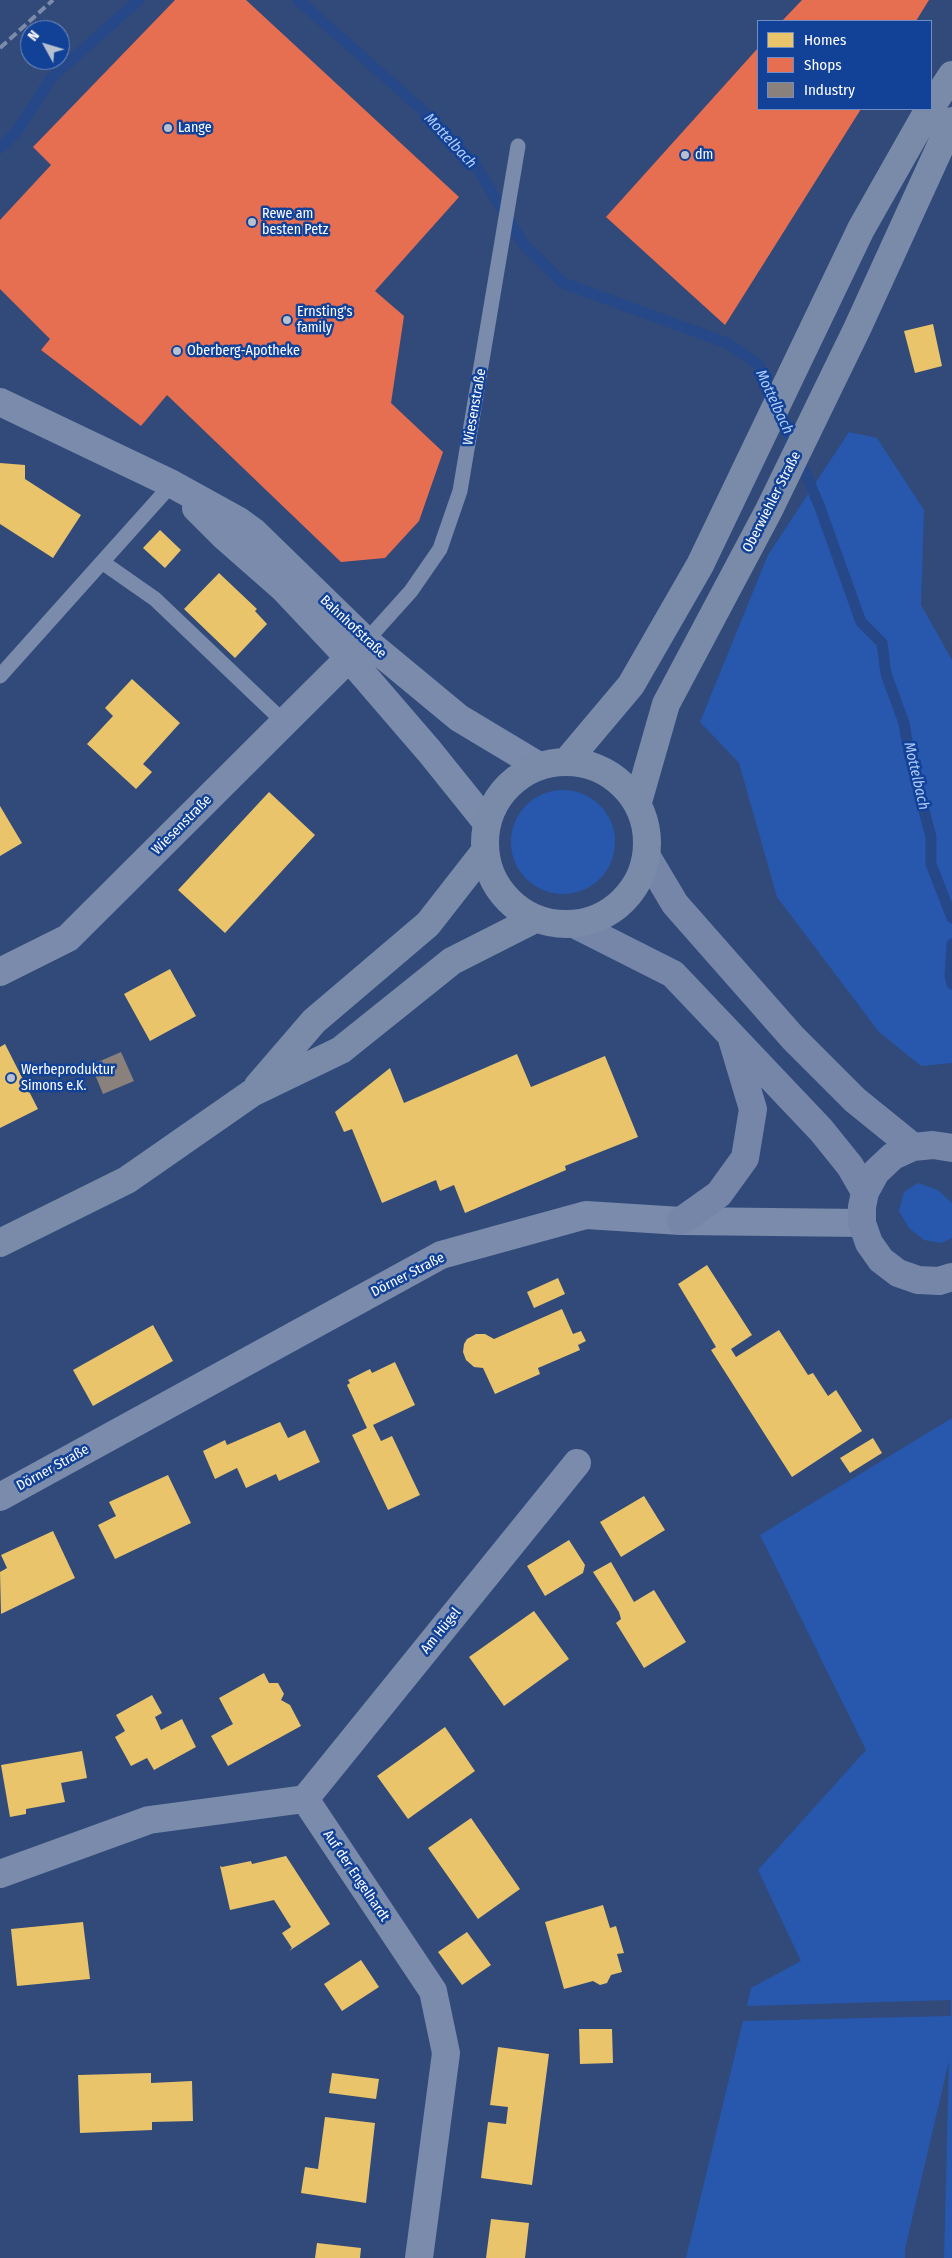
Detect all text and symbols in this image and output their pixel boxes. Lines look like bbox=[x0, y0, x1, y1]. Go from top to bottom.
north arrow bbox=[20, 20, 70, 70]
legend bbox=[757, 20, 932, 110]
text: N bbox=[24, 27, 43, 44]
text: Homes bbox=[804, 31, 846, 49]
text: Shops bbox=[804, 56, 842, 74]
text: Industry bbox=[804, 81, 855, 99]
water label: Mottelbach bbox=[420, 110, 480, 172]
place label: Lange bbox=[178, 120, 212, 136]
marker: Lange bbox=[162, 122, 174, 134]
place label: dm bbox=[695, 147, 713, 163]
marker: dm bbox=[679, 149, 691, 161]
place label: Rewe am besten Petz bbox=[262, 206, 328, 238]
marker: Rewe am besten Petz bbox=[246, 216, 258, 228]
place label: Ernsting's family bbox=[297, 304, 352, 336]
marker: Ernsting's family bbox=[281, 314, 293, 326]
place label: Oberberg-Apotheke bbox=[187, 343, 300, 359]
marker: Oberberg-Apotheke bbox=[171, 345, 183, 357]
street label: Wiesenstraße bbox=[460, 367, 490, 447]
water label: Mottelbach bbox=[751, 367, 797, 437]
street label: Oberwiehler Straße bbox=[739, 449, 805, 555]
street label: Bahnhofstraße bbox=[316, 592, 390, 662]
water label: Mottelbach bbox=[899, 740, 933, 812]
street label: Wiesenstraße bbox=[149, 792, 215, 858]
place label: Werbeproduktur Simons e.K. bbox=[21, 1062, 115, 1094]
marker: Werbeproduktur Simons e.K. bbox=[5, 1072, 17, 1084]
street label: Dörner Straße bbox=[369, 1249, 447, 1301]
street label: Dörner Straße bbox=[14, 1441, 92, 1495]
street label: Am Hügel bbox=[417, 1605, 465, 1657]
street label: Auf der Engelhardt bbox=[319, 1827, 393, 1925]

